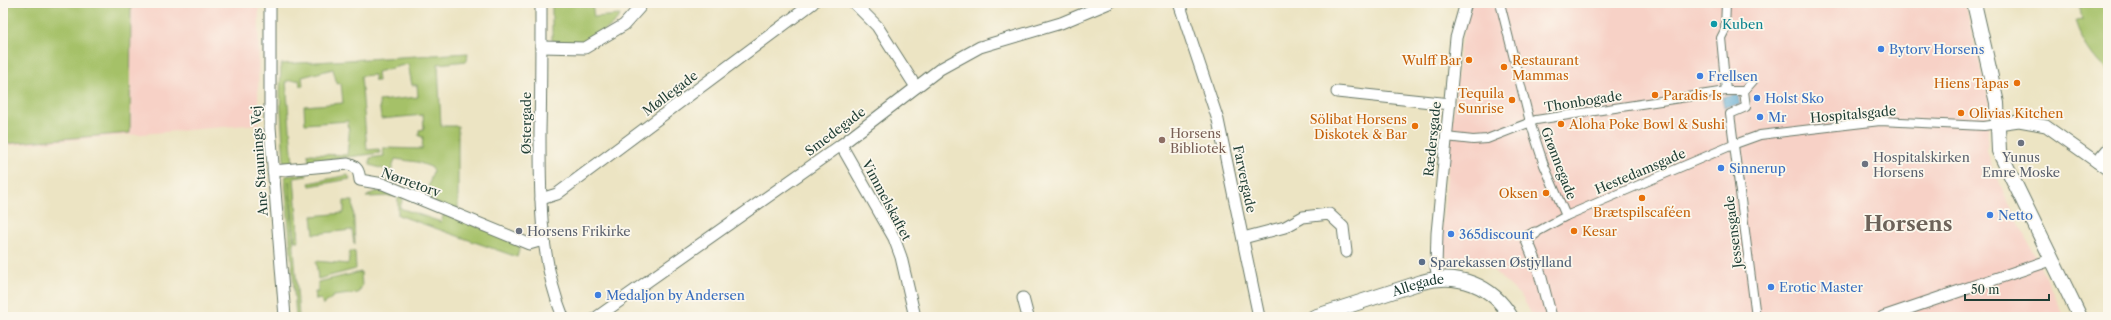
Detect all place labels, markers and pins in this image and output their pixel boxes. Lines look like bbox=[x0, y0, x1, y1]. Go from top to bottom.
place label: Kuben bbox=[1722, 16, 1763, 32]
marker: Kuben bbox=[1709, 19, 1719, 29]
place label: Bytorv Horsens bbox=[1889, 41, 1985, 57]
marker: Bytorv Horsens bbox=[1876, 44, 1886, 54]
place label: Wulff Bar bbox=[1401, 52, 1462, 68]
place label: Restaurant Mammas bbox=[1512, 52, 1579, 83]
marker: Wulff Bar bbox=[1464, 55, 1474, 65]
marker: Restaurant Mammas bbox=[1499, 62, 1509, 72]
place label: Frellsen bbox=[1708, 68, 1758, 84]
marker: Frellsen bbox=[1695, 71, 1705, 81]
place label: Hiens Tapas bbox=[1934, 75, 2009, 91]
marker: Hiens Tapas bbox=[2012, 78, 2022, 88]
place label: Tequila Sunrise bbox=[1458, 85, 1504, 116]
place label: Paradis Is bbox=[1663, 87, 1722, 103]
marker: Paradis Is bbox=[1650, 90, 1660, 100]
place label: Holst Sko bbox=[1765, 90, 1824, 106]
marker: Holst Sko bbox=[1752, 93, 1762, 103]
marker: Tequila Sunrise bbox=[1507, 95, 1517, 105]
place label: Olivias Kitchen bbox=[1969, 105, 2063, 121]
marker: Olivias Kitchen bbox=[1956, 108, 1966, 118]
place label: Mr bbox=[1768, 109, 1787, 125]
place label: Sölibat Horsens Diskotek & Bar bbox=[1310, 111, 1408, 142]
marker: Mr bbox=[1755, 112, 1765, 122]
place label: Aloha Poke Bowl & Sushi bbox=[1568, 116, 1725, 132]
marker: Aloha Poke Bowl & Sushi bbox=[1556, 119, 1566, 129]
marker: Sölibat Horsens Diskotek & Bar bbox=[1410, 121, 1420, 131]
place label: Horsens Bibliotek bbox=[1170, 125, 1227, 156]
marker: Horsens Bibliotek bbox=[1157, 135, 1167, 145]
marker: Yunus Emre Moske bbox=[2016, 138, 2026, 148]
place label: Hospitalskirken Horsens bbox=[1873, 149, 1970, 180]
place label: Yunus Emre Moske bbox=[1982, 149, 2060, 180]
marker: Hospitalskirken Horsens bbox=[1860, 159, 1870, 169]
place label: Sinnerup bbox=[1729, 160, 1786, 176]
marker: Sinnerup bbox=[1716, 163, 1726, 173]
place label: Oksen bbox=[1499, 185, 1538, 201]
marker: Oksen bbox=[1541, 188, 1551, 198]
marker: Brætspilscaféen bbox=[1637, 193, 1647, 203]
place label: Brætspilscaféen bbox=[1593, 204, 1691, 220]
place label: Netto bbox=[1998, 207, 2033, 223]
marker: Netto bbox=[1985, 210, 1995, 220]
place label: Horsens Frikirke bbox=[527, 223, 631, 239]
place label: Kesar bbox=[1582, 223, 1618, 239]
marker: Horsens Frikirke bbox=[514, 226, 524, 236]
place label: 365discount bbox=[1459, 226, 1534, 242]
marker: Kesar bbox=[1569, 226, 1579, 236]
marker: 365discount bbox=[1446, 229, 1456, 239]
place label: Sparekassen Østjylland bbox=[1430, 254, 1572, 270]
marker: Sparekassen Østjylland bbox=[1417, 257, 1427, 267]
place label: Erotic Master bbox=[1779, 279, 1863, 295]
marker: Erotic Master bbox=[1766, 282, 1776, 292]
place label: Medaljon by Andersen bbox=[606, 287, 745, 303]
marker: Medaljon by Andersen bbox=[593, 290, 603, 300]

